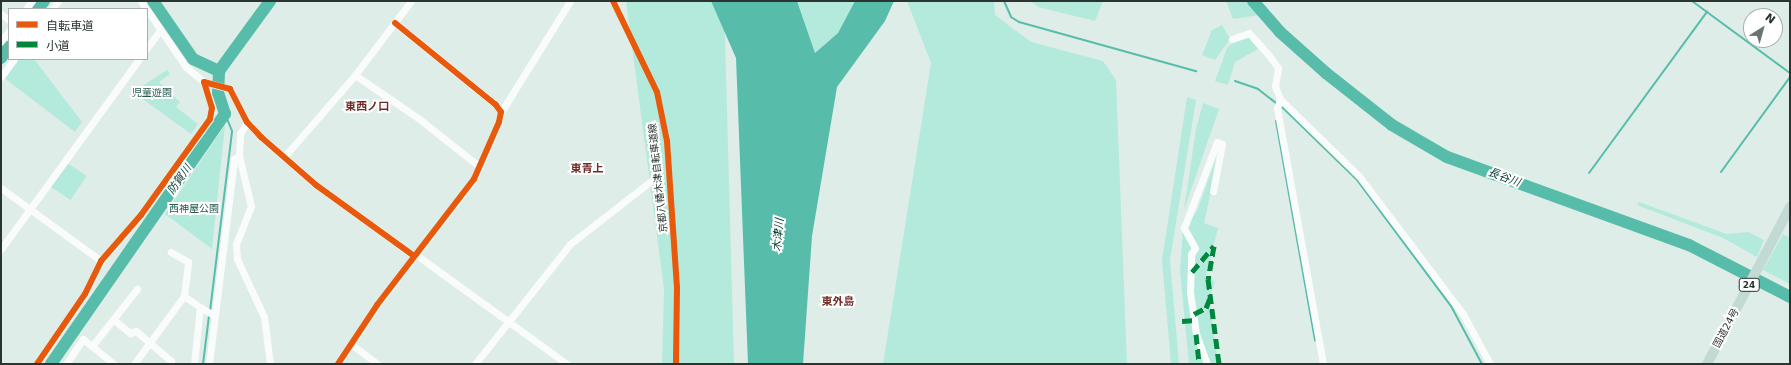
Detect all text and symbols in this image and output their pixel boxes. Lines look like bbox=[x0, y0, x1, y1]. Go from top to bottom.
legend bbox=[8, 8, 148, 60]
north arrow bbox=[1743, 8, 1783, 48]
text: N bbox=[1762, 11, 1778, 27]
text: 自転車道 bbox=[46, 19, 94, 33]
text: 小道 bbox=[46, 39, 70, 53]
park label: 児童遊園 bbox=[132, 87, 172, 99]
district label: 東西ノ口 bbox=[345, 100, 389, 114]
street label: 京都八幡木津自転車道線 bbox=[646, 123, 670, 233]
district label: 東青上 bbox=[571, 162, 603, 176]
water label: 防賀川 bbox=[165, 163, 195, 197]
water label: 長谷川 bbox=[1486, 166, 1522, 190]
park label: 西神屋公園 bbox=[169, 203, 219, 215]
water label: 木津川 bbox=[771, 218, 787, 252]
road number: 24 bbox=[1738, 278, 1760, 292]
district label: 東外島 bbox=[822, 295, 854, 309]
street label: 国道24号 bbox=[1711, 306, 1741, 350]

